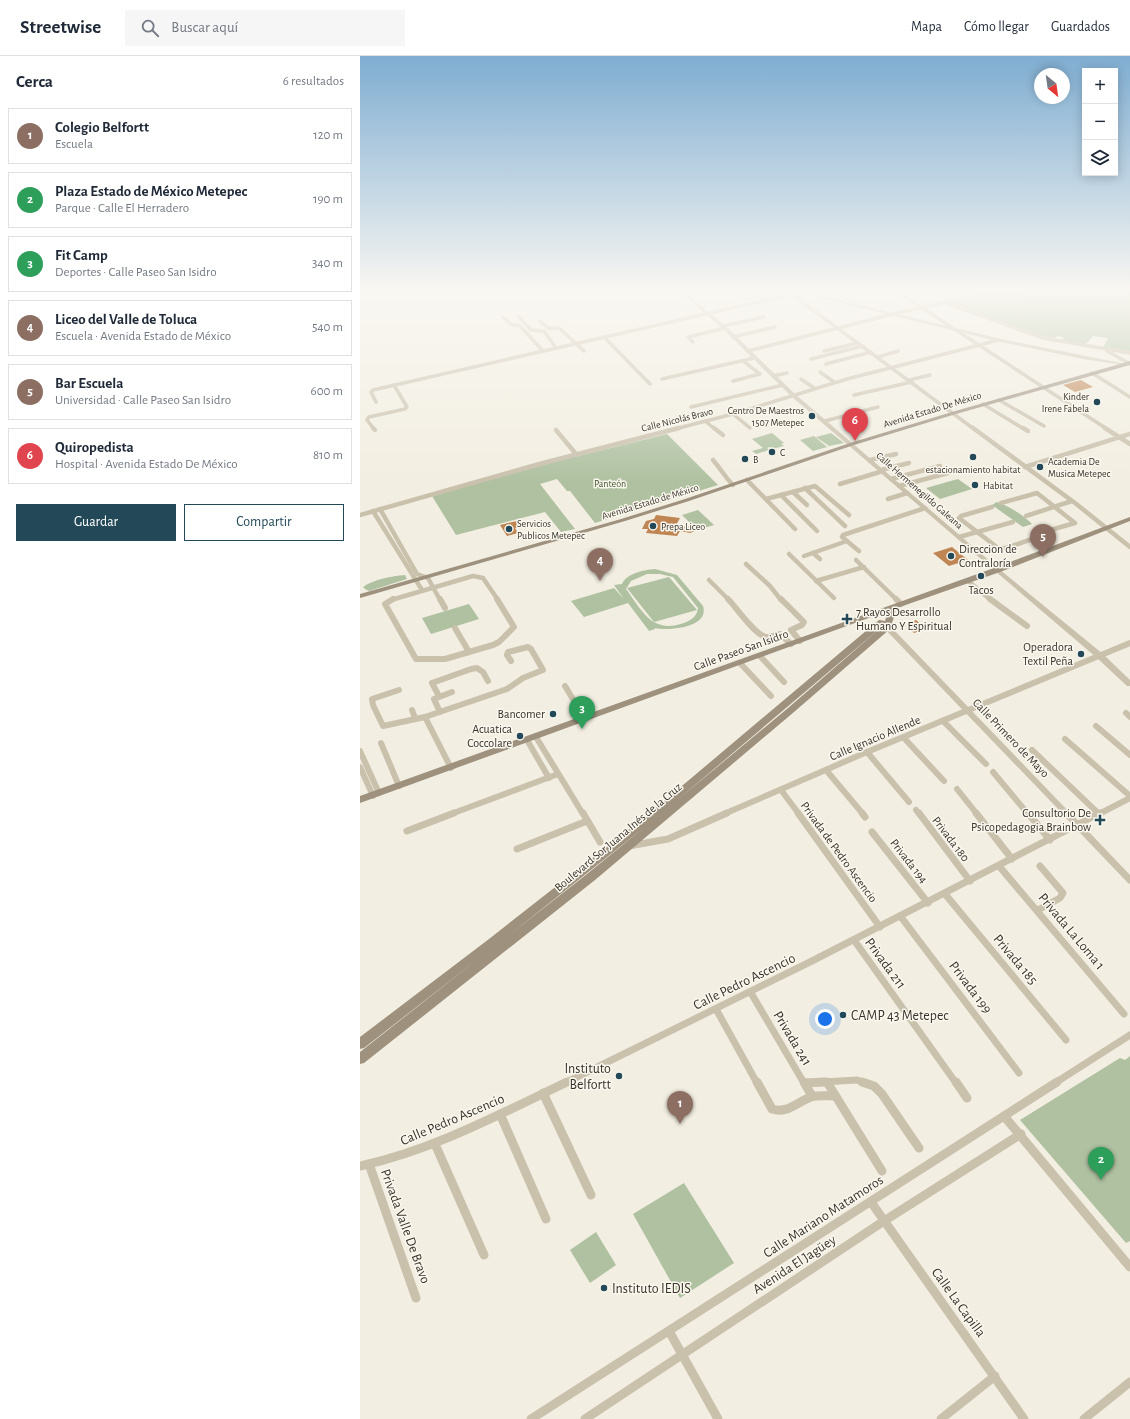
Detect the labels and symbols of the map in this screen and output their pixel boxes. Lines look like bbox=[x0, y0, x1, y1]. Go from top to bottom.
north arrow bbox=[1034, 68, 1070, 104]
street label: Avenida Estado De México bbox=[882, 390, 983, 430]
place label: Kinder Irene Fabela bbox=[1042, 392, 1090, 414]
marker: Kinder Irene Fabela bbox=[1092, 397, 1102, 407]
street label: Calle Nicolás Bravo bbox=[640, 406, 714, 434]
place label: Centro De Maestros 1507 Metepec bbox=[728, 406, 804, 428]
pin: 6 bbox=[842, 408, 868, 441]
marker: Centro De Maestros 1507 Metepec bbox=[807, 411, 817, 421]
marker: C bbox=[767, 447, 777, 457]
place label: C bbox=[780, 448, 785, 458]
street label: Calle Hermenegildo Galeana bbox=[874, 451, 965, 531]
marker: estacionamiento habitat bbox=[968, 452, 978, 462]
marker: B bbox=[740, 454, 750, 464]
place label: B bbox=[753, 455, 758, 465]
place label: Academia De Musica Metepec bbox=[1048, 457, 1111, 479]
marker: Academia De Musica Metepec bbox=[1035, 462, 1045, 472]
place label: estacionamiento habitat bbox=[925, 465, 1021, 475]
park label: Panteón bbox=[594, 479, 626, 489]
marker: Habitat bbox=[970, 480, 980, 490]
place label: Habitat bbox=[983, 481, 1014, 491]
street label: Avenida Estado de México bbox=[601, 482, 700, 521]
place label: Servicios Publicos Metepec bbox=[517, 519, 585, 541]
marker: Prepa Liceo bbox=[648, 521, 658, 531]
place label: Prepa Liceo bbox=[661, 522, 705, 532]
marker: Servicios Publicos Metepec bbox=[504, 524, 514, 534]
pin: 5 bbox=[1030, 524, 1056, 557]
place label: Direccion de Contraloría bbox=[959, 543, 1017, 569]
pin: 4 bbox=[587, 548, 613, 581]
marker: Direccion de Contraloría bbox=[946, 551, 956, 561]
marker: Tacos bbox=[976, 571, 986, 581]
place label: Tacos bbox=[968, 584, 994, 596]
place label: 7 Rayos Desarrollo Humano Y Espiritual bbox=[856, 606, 952, 632]
marker: 7 Rayos Desarrollo Humano Y Espiritual bbox=[841, 613, 853, 625]
street label: Calle Paseo San Isidro bbox=[692, 627, 790, 673]
place label: Operadora Textil Peña bbox=[1022, 641, 1073, 667]
marker: Operadora Textil Peña bbox=[1076, 649, 1086, 659]
pin: 3 bbox=[569, 696, 595, 729]
street label: Calle Primero de Mayo bbox=[970, 696, 1052, 780]
place label: Bancomer bbox=[498, 708, 545, 720]
marker: Bancomer bbox=[548, 709, 558, 719]
street label: Calle Ignacio Allende bbox=[828, 713, 922, 763]
place label: Acuatica Coccolare bbox=[467, 723, 512, 749]
marker: Acuatica Coccolare bbox=[515, 731, 525, 741]
street label: Boulevard Sor Juana Inés de la Cruz bbox=[552, 780, 684, 894]
street label: Privada de Pedro Ascencio bbox=[799, 799, 879, 905]
place label: Consultorio De Psicopedagogia Brainbow bbox=[971, 807, 1091, 833]
street label: Privada 180 bbox=[930, 814, 972, 864]
marker: Consultorio De Psicopedagogia Brainbow bbox=[1094, 814, 1106, 826]
street label: Privada 194 bbox=[888, 837, 930, 886]
street label: Privada La Loma 1 bbox=[1035, 891, 1107, 972]
street label: Privada 185 bbox=[990, 932, 1040, 987]
street label: Privada 211 bbox=[862, 936, 908, 992]
street label: Calle Pedro Ascencio bbox=[691, 951, 798, 1013]
street label: Privada 199 bbox=[946, 959, 994, 1016]
street label: Privada 241 bbox=[770, 1009, 814, 1068]
your location bbox=[815, 1009, 835, 1029]
place label: CAMP 43 Metepec bbox=[851, 1009, 949, 1023]
marker: CAMP 43 Metepec bbox=[838, 1010, 848, 1020]
place label: Instituto Belfortt bbox=[564, 1062, 612, 1092]
marker: Instituto Belfortt bbox=[614, 1071, 624, 1081]
pin: 1 bbox=[667, 1091, 693, 1124]
street label: Calle Pedro Ascencio bbox=[398, 1092, 507, 1148]
pin: 2 bbox=[1088, 1147, 1114, 1180]
street label: Privada Valle De Bravo bbox=[378, 1167, 432, 1286]
street label: Calle Mariano Matamoros bbox=[761, 1173, 886, 1261]
street label: Avenida El Jagüey bbox=[750, 1233, 839, 1297]
street label: Calle La Capilla bbox=[929, 1265, 988, 1340]
place label: Instituto IEDIS bbox=[612, 1282, 691, 1296]
marker: Instituto IEDIS bbox=[599, 1283, 609, 1293]

